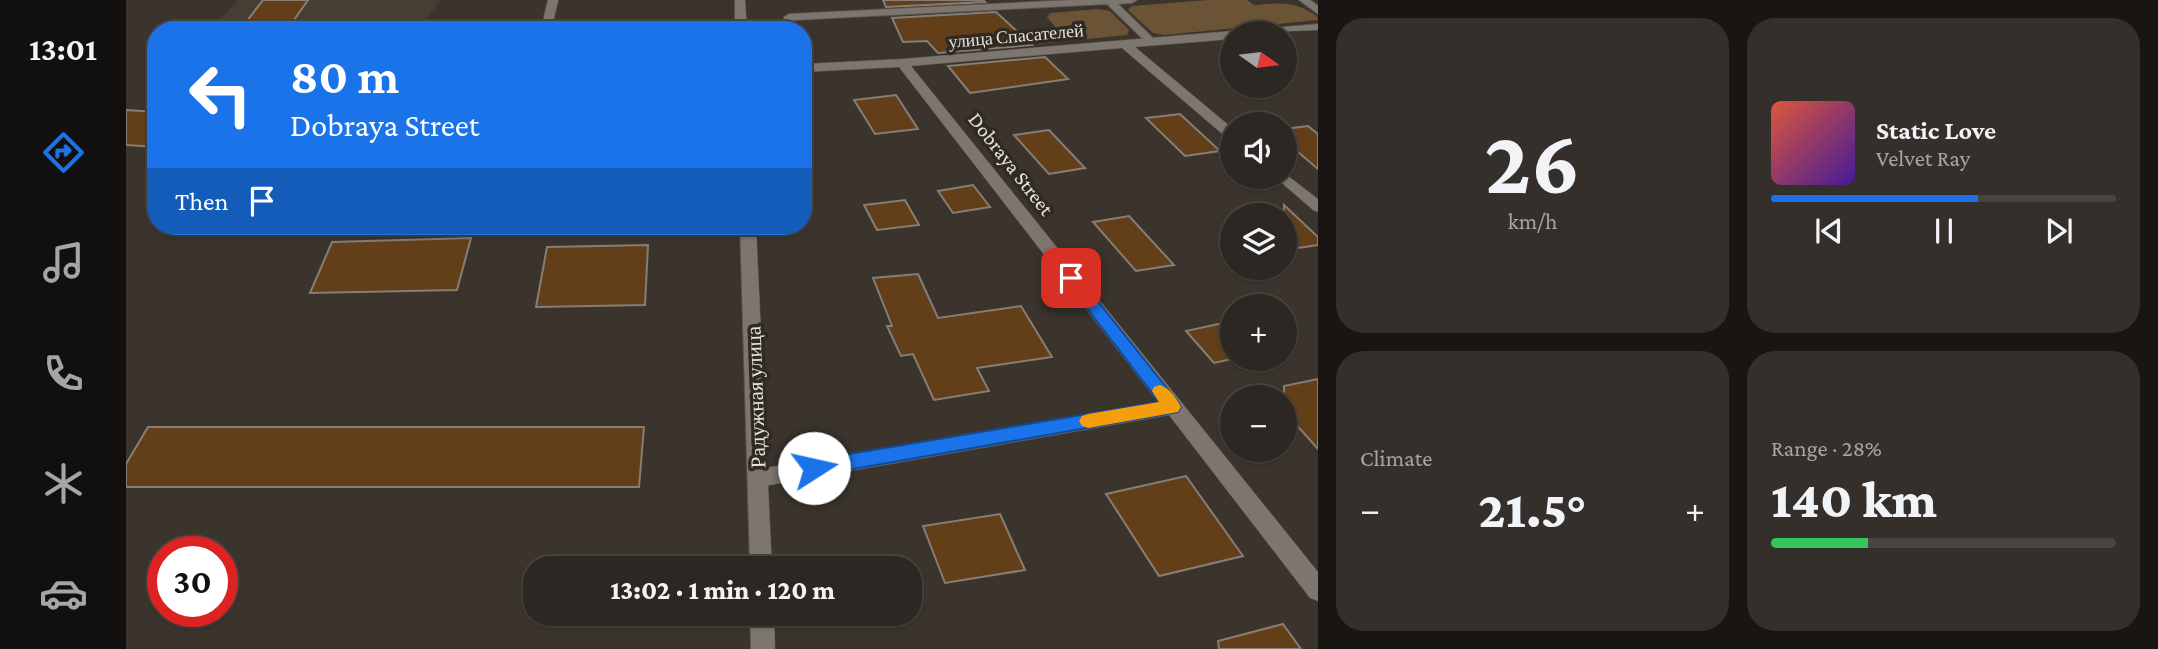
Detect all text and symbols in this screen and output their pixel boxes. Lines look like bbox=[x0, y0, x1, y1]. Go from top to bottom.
street label: улица Спасателей bbox=[948, 20, 1085, 52]
north arrow bbox=[1220, 21, 1297, 98]
map controls bbox=[1220, 21, 1297, 462]
text: 13:01 bbox=[29, 31, 97, 67]
icon: left bbox=[175, 49, 266, 140]
text: 80 m bbox=[290, 49, 399, 104]
text: Dobraya Street bbox=[290, 107, 479, 143]
street label: Dobraya Street bbox=[963, 108, 1059, 221]
text: 26 bbox=[1484, 111, 1581, 213]
button: sound bbox=[1220, 112, 1297, 189]
text: Static Love bbox=[1876, 116, 1996, 145]
icon: directions bbox=[39, 128, 88, 177]
text: Velvet Ray bbox=[1876, 145, 1970, 171]
icon: arrive bbox=[243, 182, 281, 220]
text: Then bbox=[175, 187, 229, 216]
button: layers bbox=[1220, 203, 1297, 280]
text: km/h bbox=[1508, 208, 1557, 234]
icon: previous bbox=[1810, 212, 1848, 250]
icon: pause bbox=[1925, 212, 1963, 250]
icon: next bbox=[2040, 212, 2078, 250]
icon: music bbox=[39, 238, 88, 287]
pin bbox=[1041, 248, 1101, 308]
icon: arrive bbox=[1052, 259, 1090, 297]
button: + bbox=[1220, 294, 1297, 371]
street label: Радужная улица bbox=[741, 325, 770, 469]
icon: phone bbox=[39, 349, 88, 398]
button: − bbox=[1220, 385, 1297, 462]
position arrow bbox=[777, 431, 851, 505]
text: Range · 28% bbox=[1771, 435, 1882, 461]
text: Climate bbox=[1360, 445, 1432, 471]
icon: climate bbox=[39, 459, 88, 508]
text: 140 km bbox=[1771, 470, 1937, 528]
text: 21.5° bbox=[1478, 480, 1587, 538]
text: − bbox=[1360, 488, 1380, 530]
text: + bbox=[1685, 488, 1705, 530]
speed limit sign: 30 bbox=[147, 536, 238, 627]
icon: car bbox=[39, 569, 88, 618]
text: 13:02 · 1 min · 120 m bbox=[610, 576, 835, 605]

